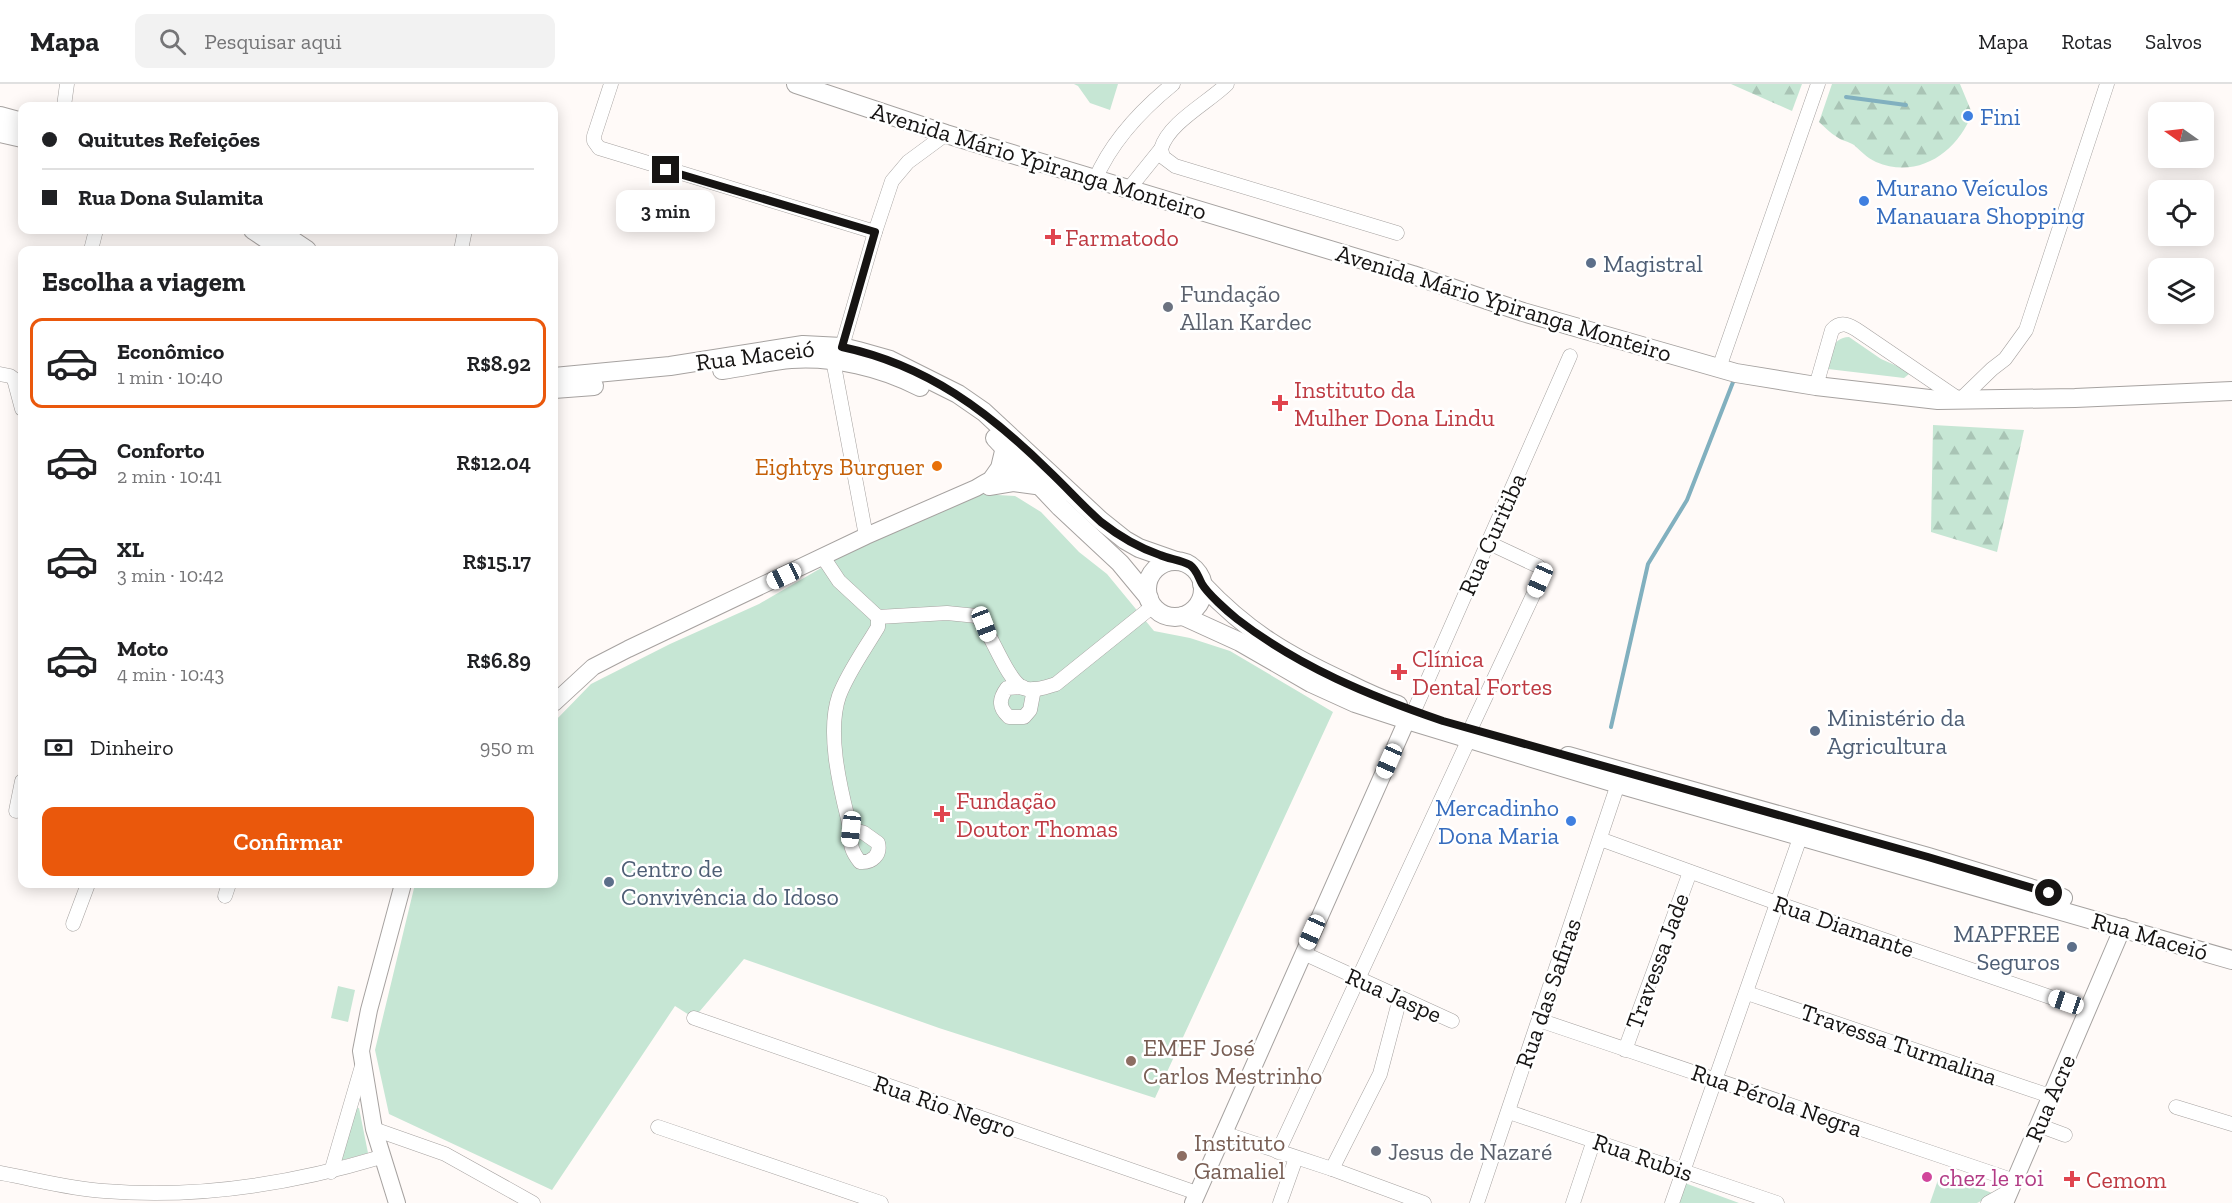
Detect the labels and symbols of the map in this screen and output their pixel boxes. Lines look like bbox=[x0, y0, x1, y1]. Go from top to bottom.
street label: Avenida Mário Ypiranga Monteiro bbox=[868, 96, 1210, 226]
place label: Fini bbox=[1980, 102, 2021, 131]
north arrow bbox=[2148, 102, 2214, 168]
marker: Fini bbox=[1961, 109, 1975, 123]
route end bbox=[652, 156, 679, 183]
place label: Murano Veículos Manauara Shopping bbox=[1876, 173, 2085, 230]
callout: 3 min bbox=[616, 191, 716, 233]
marker: Murano Veículos Manauara Shopping bbox=[1857, 194, 1871, 208]
place label: Farmatodo bbox=[1065, 223, 1179, 252]
marker: Farmatodo bbox=[1046, 230, 1060, 244]
street label: Avenida Mário Ypiranga Monteiro bbox=[1333, 238, 1675, 368]
place label: Magistral bbox=[1603, 249, 1703, 278]
marker: Magistral bbox=[1584, 256, 1598, 270]
place label: Fundação Allan Kardec bbox=[1180, 279, 1312, 336]
marker: Fundação Allan Kardec bbox=[1161, 300, 1175, 314]
street label: Rua Maceió bbox=[694, 333, 816, 377]
place label: Instituto da Mulher Dona Lindu bbox=[1294, 375, 1495, 432]
marker: Instituto da Mulher Dona Lindu bbox=[1271, 394, 1289, 412]
place label: Eightys Burguer bbox=[755, 452, 925, 481]
marker: Eightys Burguer bbox=[930, 459, 944, 473]
street label: Rua Curitiba bbox=[1452, 468, 1532, 600]
car bbox=[764, 560, 804, 592]
car bbox=[1524, 560, 1556, 600]
car bbox=[969, 604, 999, 644]
place label: Clínica Dental Fortes bbox=[1412, 644, 1552, 701]
marker: Clínica Dental Fortes bbox=[1390, 663, 1408, 681]
place label: Ministério da Agricultura bbox=[1827, 703, 1966, 760]
marker: Ministério da Agricultura bbox=[1808, 724, 1822, 738]
car bbox=[1373, 741, 1405, 781]
place label: Fundação Doutor Thomas bbox=[956, 786, 1118, 843]
place label: Mercadinho Dona Maria bbox=[1435, 793, 1559, 850]
marker: Fundação Doutor Thomas bbox=[933, 805, 951, 823]
car bbox=[840, 810, 862, 848]
marker: Mercadinho Dona Maria bbox=[1564, 814, 1578, 828]
place label: Centro de Convivência do Idoso bbox=[621, 854, 839, 911]
marker: Centro de Convivência do Idoso bbox=[602, 875, 616, 889]
route start bbox=[2035, 879, 2062, 906]
street label: Rua Diamante bbox=[1770, 888, 1918, 964]
street label: Travessa Jade bbox=[1619, 889, 1695, 1033]
street label: Rua Maceió bbox=[2089, 906, 2211, 966]
car bbox=[1296, 912, 1328, 952]
street label: Rua das Safiras bbox=[1509, 914, 1587, 1072]
place label: MAPFREE Seguros bbox=[1953, 919, 2060, 976]
marker: MAPFREE Seguros bbox=[2065, 940, 2079, 954]
street label: Rua Jaspe bbox=[1342, 961, 1446, 1029]
car bbox=[2046, 988, 2086, 1016]
street label: Travessa Turmalina bbox=[1797, 997, 2001, 1091]
place label: EMEF José Carlos Mestrinho bbox=[1143, 1033, 1322, 1090]
street label: Rua Acre bbox=[2019, 1050, 2081, 1146]
marker: EMEF José Carlos Mestrinho bbox=[1124, 1054, 1138, 1068]
street label: Rua Pérola Negra bbox=[1688, 1057, 1867, 1143]
street label: Rua Rio Negro bbox=[870, 1068, 1020, 1144]
street label: Rua Rubis bbox=[1589, 1126, 1697, 1188]
place label: Instituto Gamaliel bbox=[1194, 1128, 1285, 1185]
place label: Jesus de Nazaré bbox=[1388, 1137, 1552, 1166]
marker: Jesus de Nazaré bbox=[1369, 1144, 1383, 1158]
marker: Instituto Gamaliel bbox=[1175, 1149, 1189, 1163]
place label: chez le roi bbox=[1939, 1163, 2044, 1192]
place label: Cemom bbox=[2086, 1165, 2167, 1194]
marker: chez le roi bbox=[1920, 1170, 1934, 1184]
marker: Cemom bbox=[2063, 1170, 2081, 1188]

